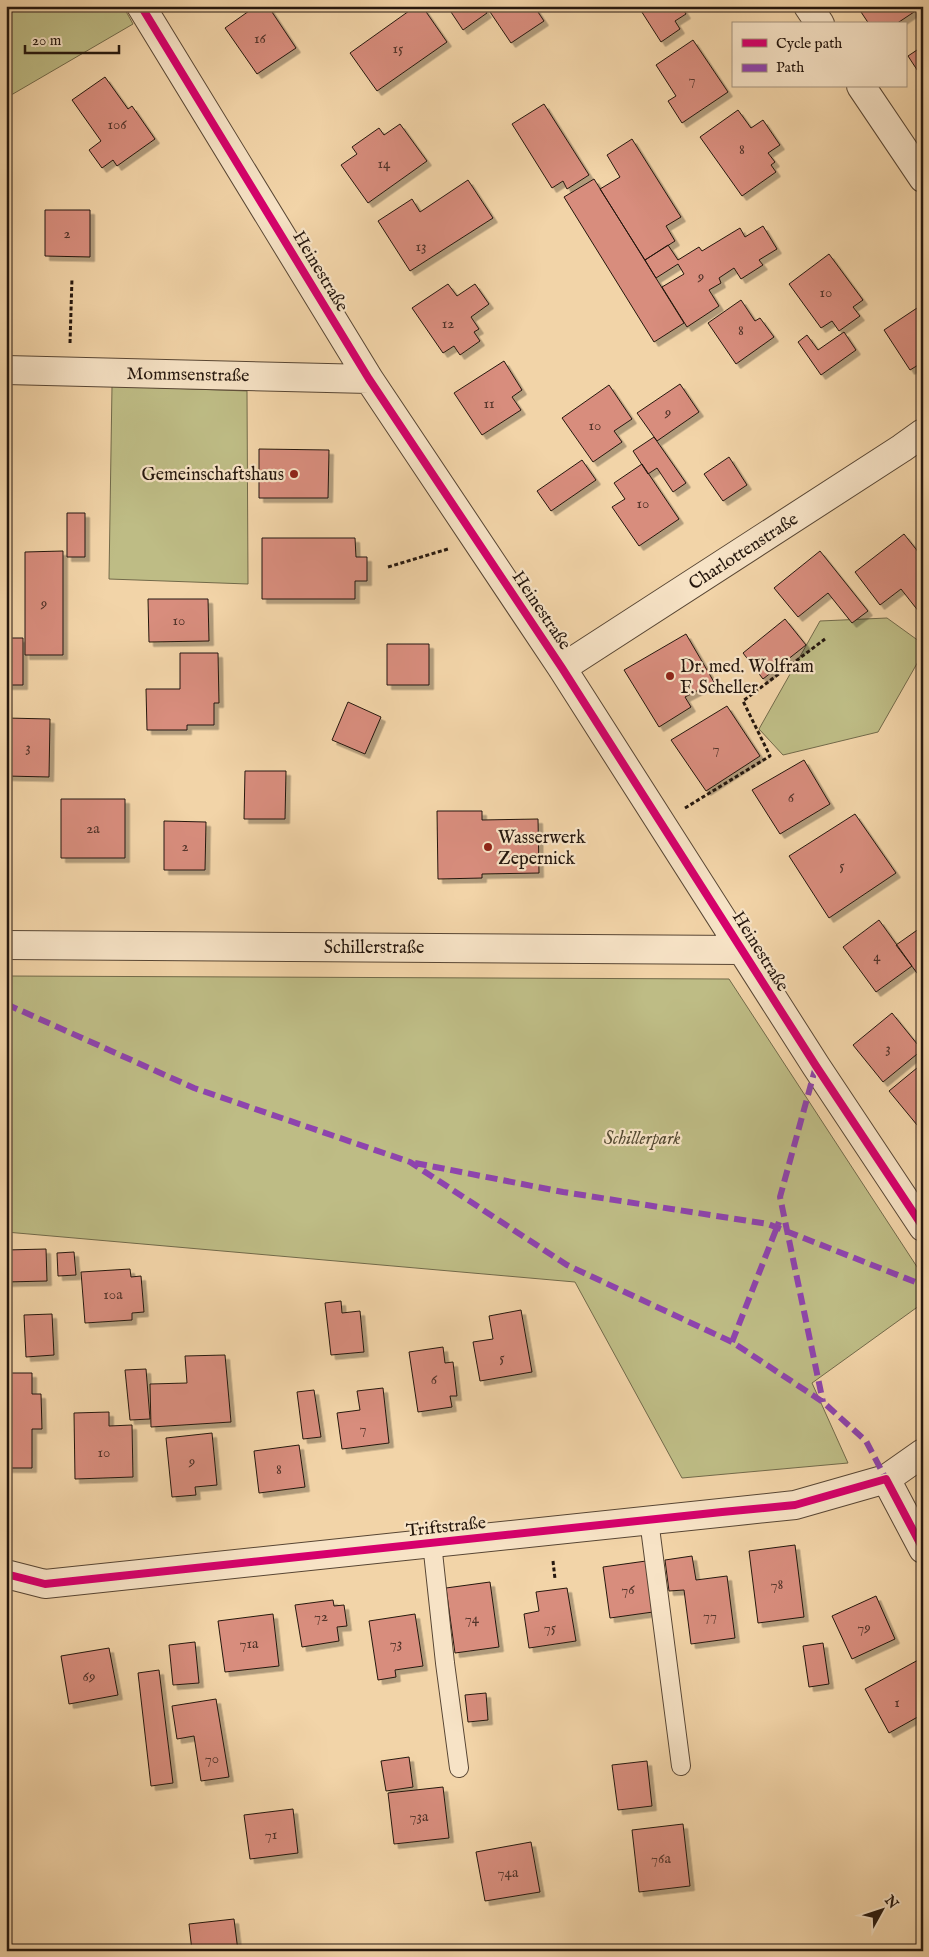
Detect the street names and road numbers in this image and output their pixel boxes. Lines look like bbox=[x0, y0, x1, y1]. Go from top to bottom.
street label: Heinestraße bbox=[287, 227, 353, 317]
street label: Mommsenstraße bbox=[126, 363, 250, 388]
street label: Charlottenstraße bbox=[685, 508, 803, 596]
street label: Heinestraße bbox=[506, 567, 576, 655]
street label: Heinestraße bbox=[726, 907, 793, 996]
street label: Schillerstraße bbox=[324, 937, 424, 960]
street label: Triftstraße bbox=[405, 1512, 487, 1543]

